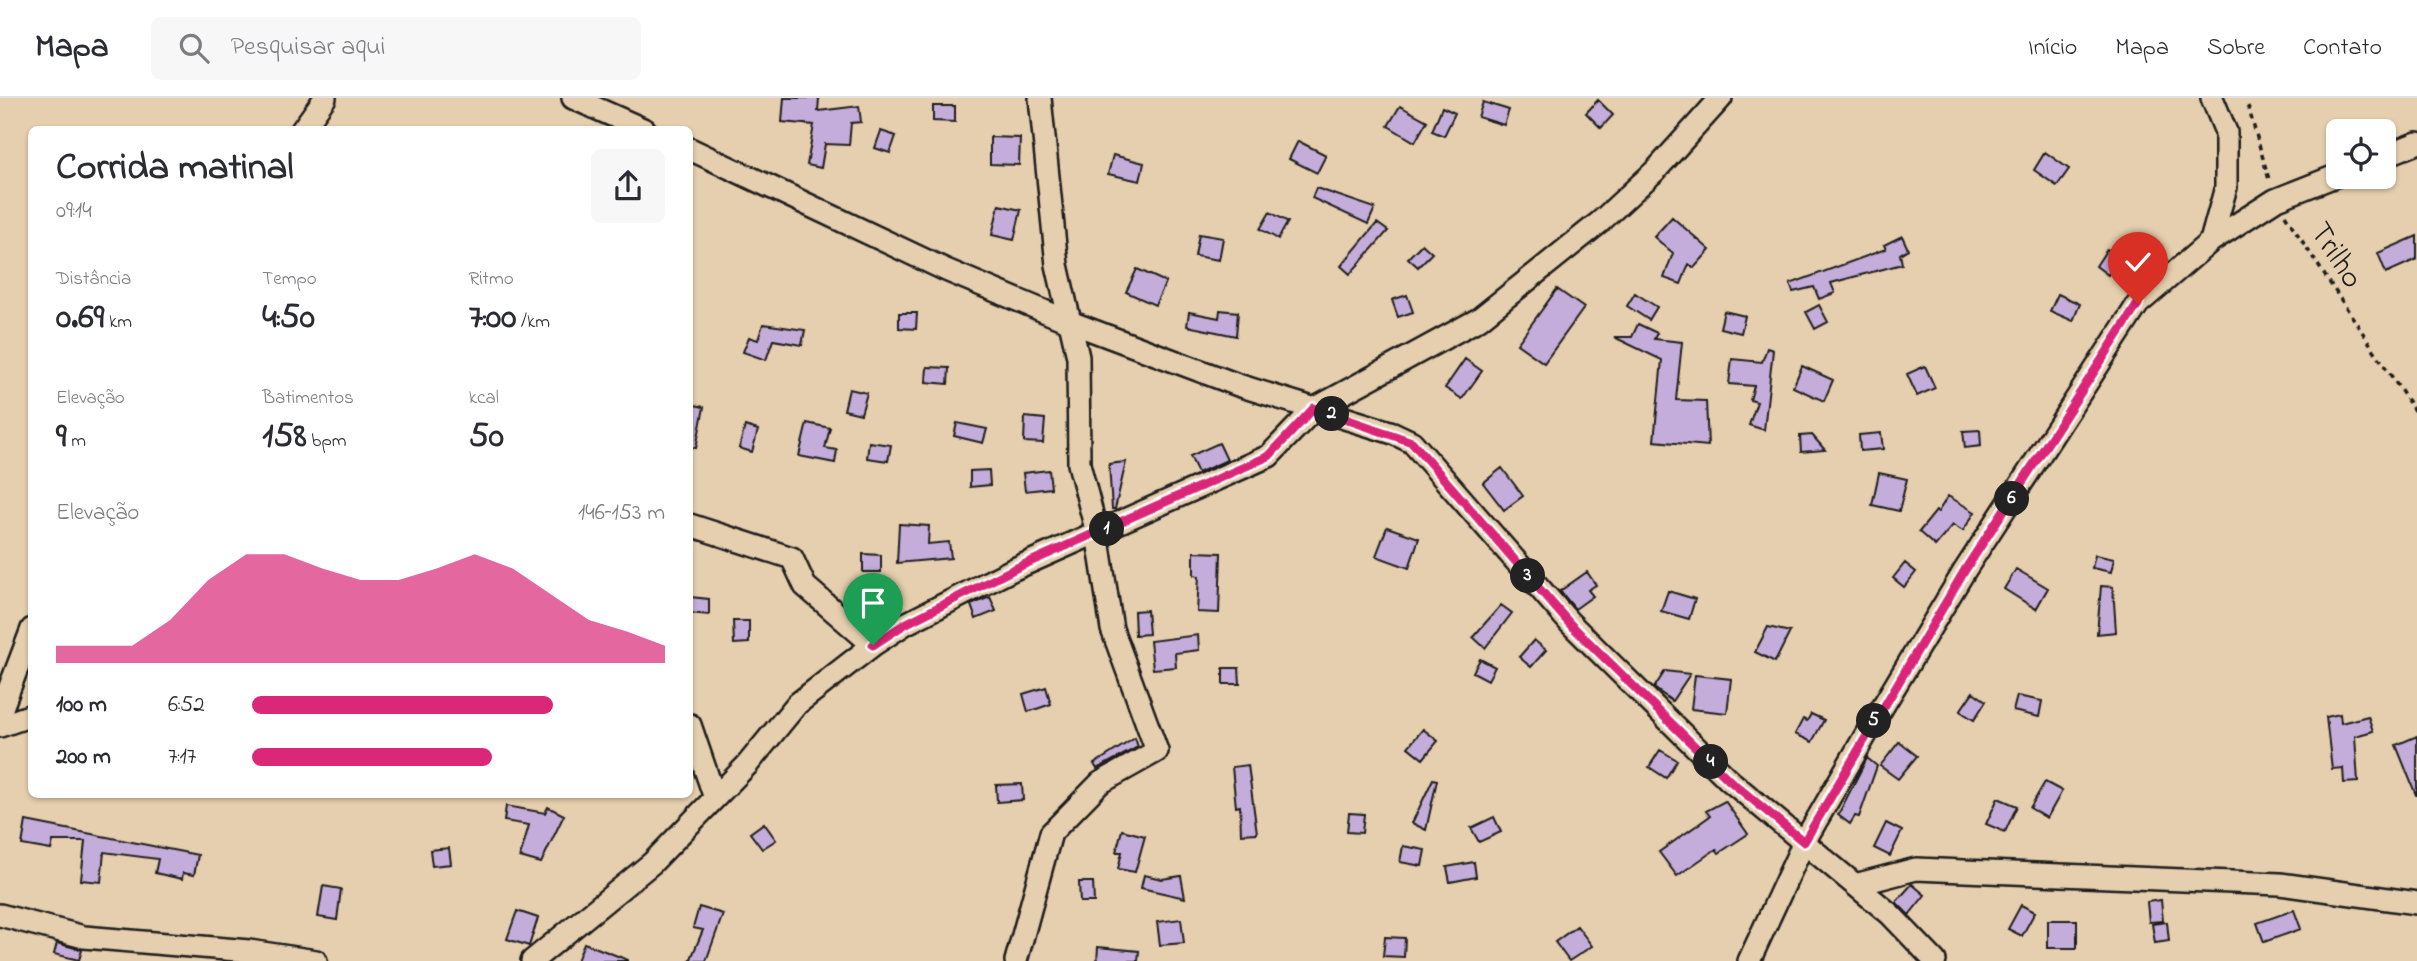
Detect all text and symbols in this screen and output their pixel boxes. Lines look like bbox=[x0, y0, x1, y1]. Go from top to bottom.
search box bbox=[151, 17, 641, 80]
text: Mapa bbox=[35, 24, 109, 72]
icon: search bbox=[175, 29, 213, 67]
text: Pesquisar aqui bbox=[231, 29, 385, 67]
text: Início bbox=[2028, 31, 2077, 66]
text: Mapa bbox=[2115, 31, 2169, 66]
text: Sobre bbox=[2207, 31, 2265, 66]
text: Contato bbox=[2303, 31, 2382, 66]
map controls bbox=[2326, 119, 2396, 189]
button: locate bbox=[2326, 119, 2396, 189]
text: Corrida matinal bbox=[56, 141, 294, 197]
button: share bbox=[591, 149, 665, 223]
text: 09:14 bbox=[56, 195, 92, 228]
street label: Trilho bbox=[2296, 213, 2374, 299]
pin bbox=[2108, 232, 2168, 304]
icon: check bbox=[2119, 243, 2157, 281]
text: Distância bbox=[56, 266, 131, 293]
text: Tempo bbox=[262, 266, 317, 293]
text: Ritmo bbox=[469, 266, 514, 293]
text: 0.69 bbox=[56, 293, 104, 344]
text: 4:50 bbox=[262, 293, 315, 344]
text: 7:00 bbox=[469, 293, 516, 344]
text: km bbox=[104, 309, 132, 336]
text: /km bbox=[516, 309, 550, 336]
text: Elevação bbox=[56, 385, 125, 412]
text: Batimentos bbox=[262, 385, 354, 412]
text: kcal bbox=[469, 385, 499, 412]
pin: 2 bbox=[1314, 396, 1350, 432]
text: 2 bbox=[1327, 400, 1336, 427]
text: 9 bbox=[56, 412, 67, 463]
text: 158 bbox=[262, 412, 307, 463]
text: 50 bbox=[469, 412, 504, 463]
text: m bbox=[67, 428, 86, 455]
text: bpm bbox=[307, 428, 346, 455]
pin: 6 bbox=[1994, 482, 2030, 516]
text: 6 bbox=[2007, 485, 2016, 512]
text: Elevação bbox=[56, 497, 139, 530]
text: 146–153 m bbox=[578, 497, 665, 530]
pin: 1 bbox=[1090, 512, 1124, 546]
text: 1 bbox=[1103, 515, 1110, 542]
pin: 3 bbox=[1510, 559, 1546, 594]
text: 3 bbox=[1524, 562, 1531, 589]
pin bbox=[843, 573, 903, 645]
icon: arrive bbox=[854, 584, 892, 622]
text: 100 m bbox=[56, 689, 107, 722]
text: 6:52 bbox=[168, 689, 205, 722]
pin: 5 bbox=[1856, 704, 1892, 738]
text: 5 bbox=[1868, 707, 1879, 734]
text: 200 m bbox=[56, 741, 111, 774]
text: 7:17 bbox=[168, 741, 196, 774]
pin: 4 bbox=[1694, 744, 1728, 780]
text: 4 bbox=[1707, 748, 1714, 775]

